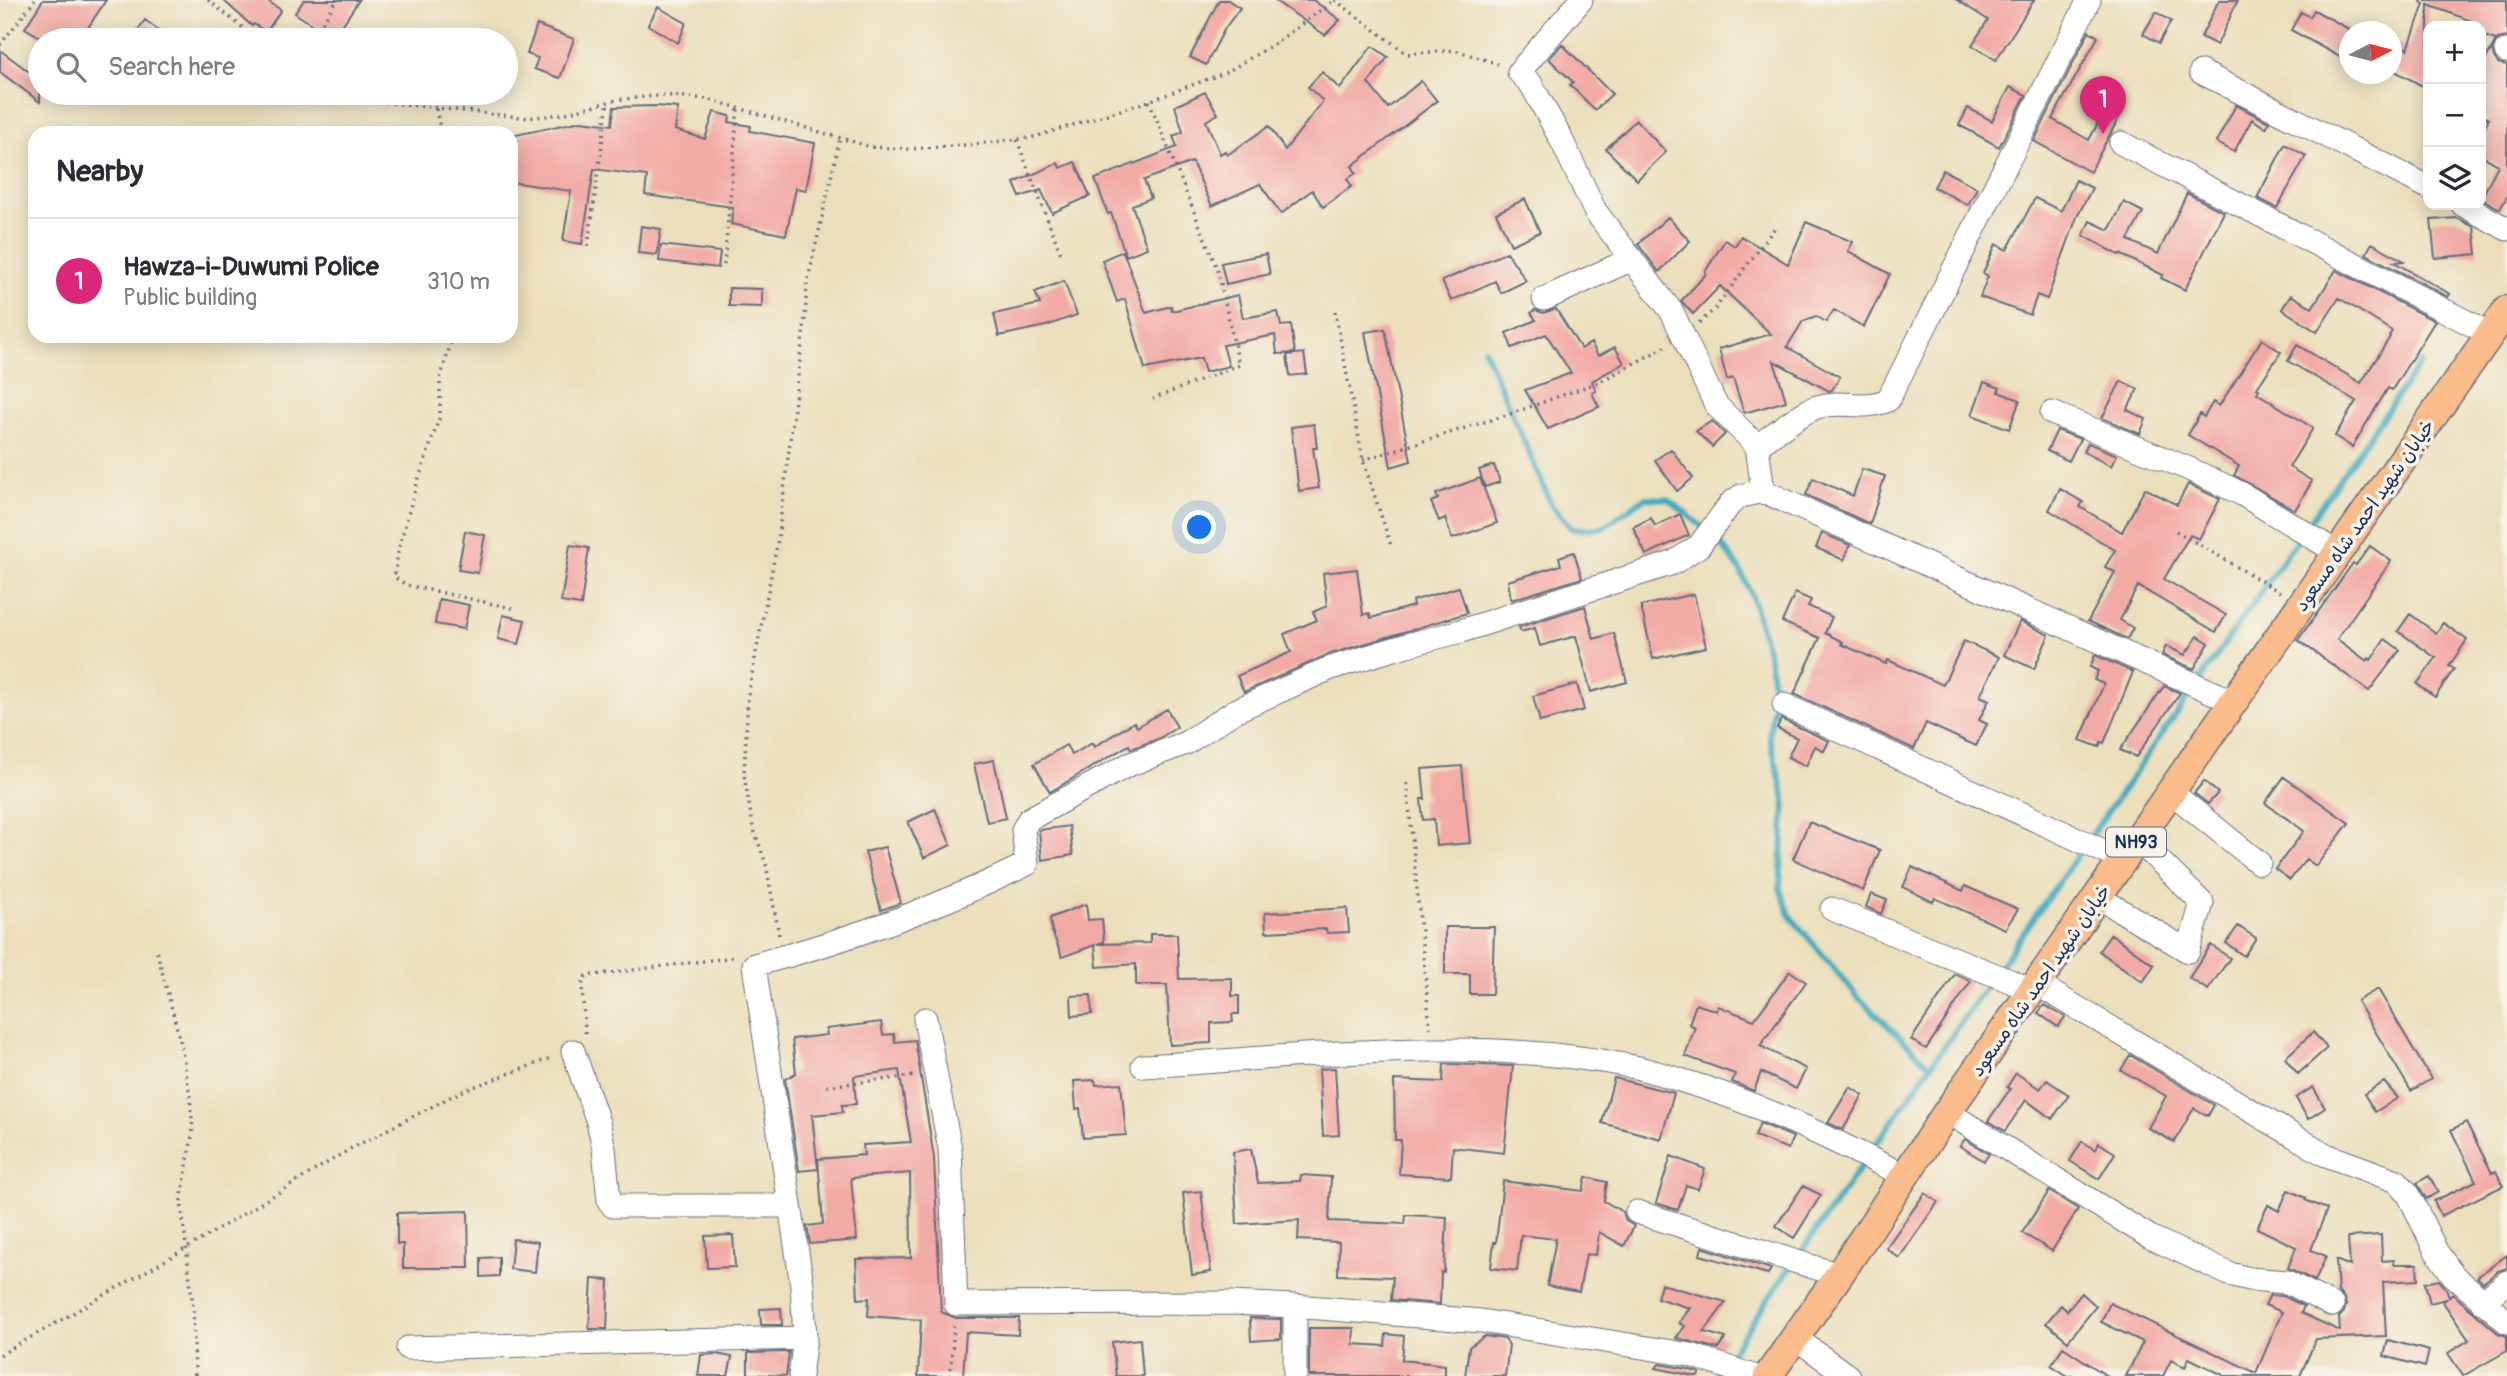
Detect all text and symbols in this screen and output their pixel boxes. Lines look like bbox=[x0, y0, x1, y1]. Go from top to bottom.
north arrow bbox=[2339, 21, 2402, 84]
map controls bbox=[2423, 21, 2486, 210]
button: + bbox=[2423, 21, 2486, 84]
search box bbox=[28, 28, 518, 105]
icon: search bbox=[52, 48, 90, 86]
text: Search here bbox=[108, 51, 235, 83]
pin: 1 bbox=[2080, 76, 2126, 134]
button: − bbox=[2423, 84, 2486, 147]
button: layers bbox=[2423, 147, 2486, 210]
text: Nearby bbox=[56, 153, 143, 190]
text: Hawza-i-Duwumi Police bbox=[123, 251, 379, 283]
text: 1 bbox=[75, 267, 84, 296]
text: 310 m bbox=[427, 267, 490, 296]
text: Public building bbox=[123, 283, 257, 312]
street label: خیابان شهید احمد شاه مسعود bbox=[2289, 415, 2440, 616]
your location bbox=[1182, 510, 1216, 544]
road number: NH93 bbox=[2106, 828, 2166, 856]
street label: خیابان شهید احمد شاه مسعود bbox=[1965, 880, 2116, 1081]

